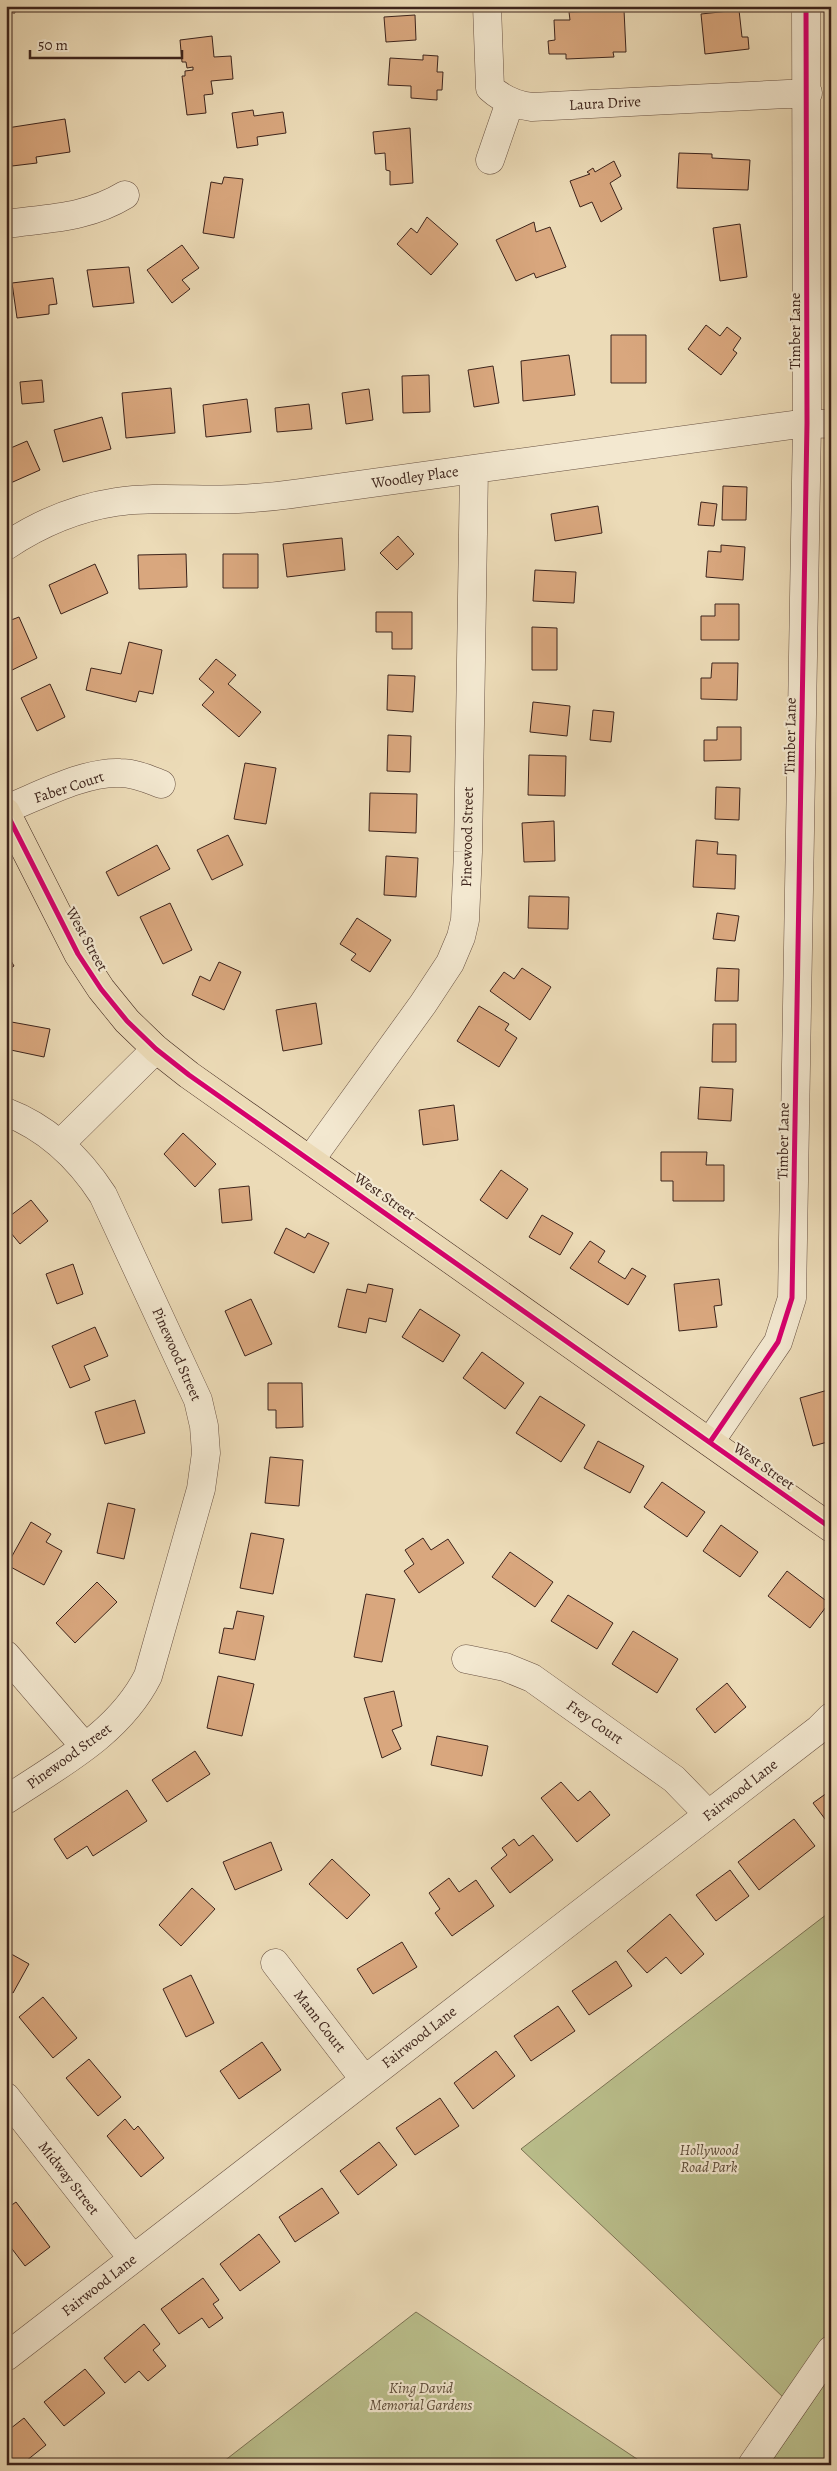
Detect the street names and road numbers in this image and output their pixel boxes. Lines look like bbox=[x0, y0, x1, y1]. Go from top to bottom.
street label: Laura Drive bbox=[569, 91, 642, 115]
street label: Timber Lane bbox=[785, 292, 805, 370]
street label: Woodley Place bbox=[369, 461, 460, 493]
street label: Timber Lane bbox=[779, 697, 801, 775]
street label: Faber Court bbox=[31, 766, 107, 808]
street label: Pinewood Street bbox=[456, 787, 478, 887]
street label: West Street bbox=[61, 902, 113, 975]
street label: Timber Lane bbox=[772, 1102, 794, 1180]
street label: West Street bbox=[350, 1167, 420, 1224]
street label: Pinewood Street bbox=[147, 1304, 207, 1404]
street label: West Street bbox=[729, 1437, 799, 1494]
street label: Frey Court bbox=[563, 1695, 627, 1749]
street label: Pinewood Street bbox=[22, 1718, 116, 1794]
street label: Fairwood Lane bbox=[698, 1754, 782, 1826]
street label: Mann Court bbox=[289, 1986, 351, 2056]
street label: Fairwood Lane bbox=[377, 2001, 461, 2073]
street label: Midway Street bbox=[34, 2137, 104, 2219]
street label: Fairwood Lane bbox=[57, 2249, 141, 2321]

